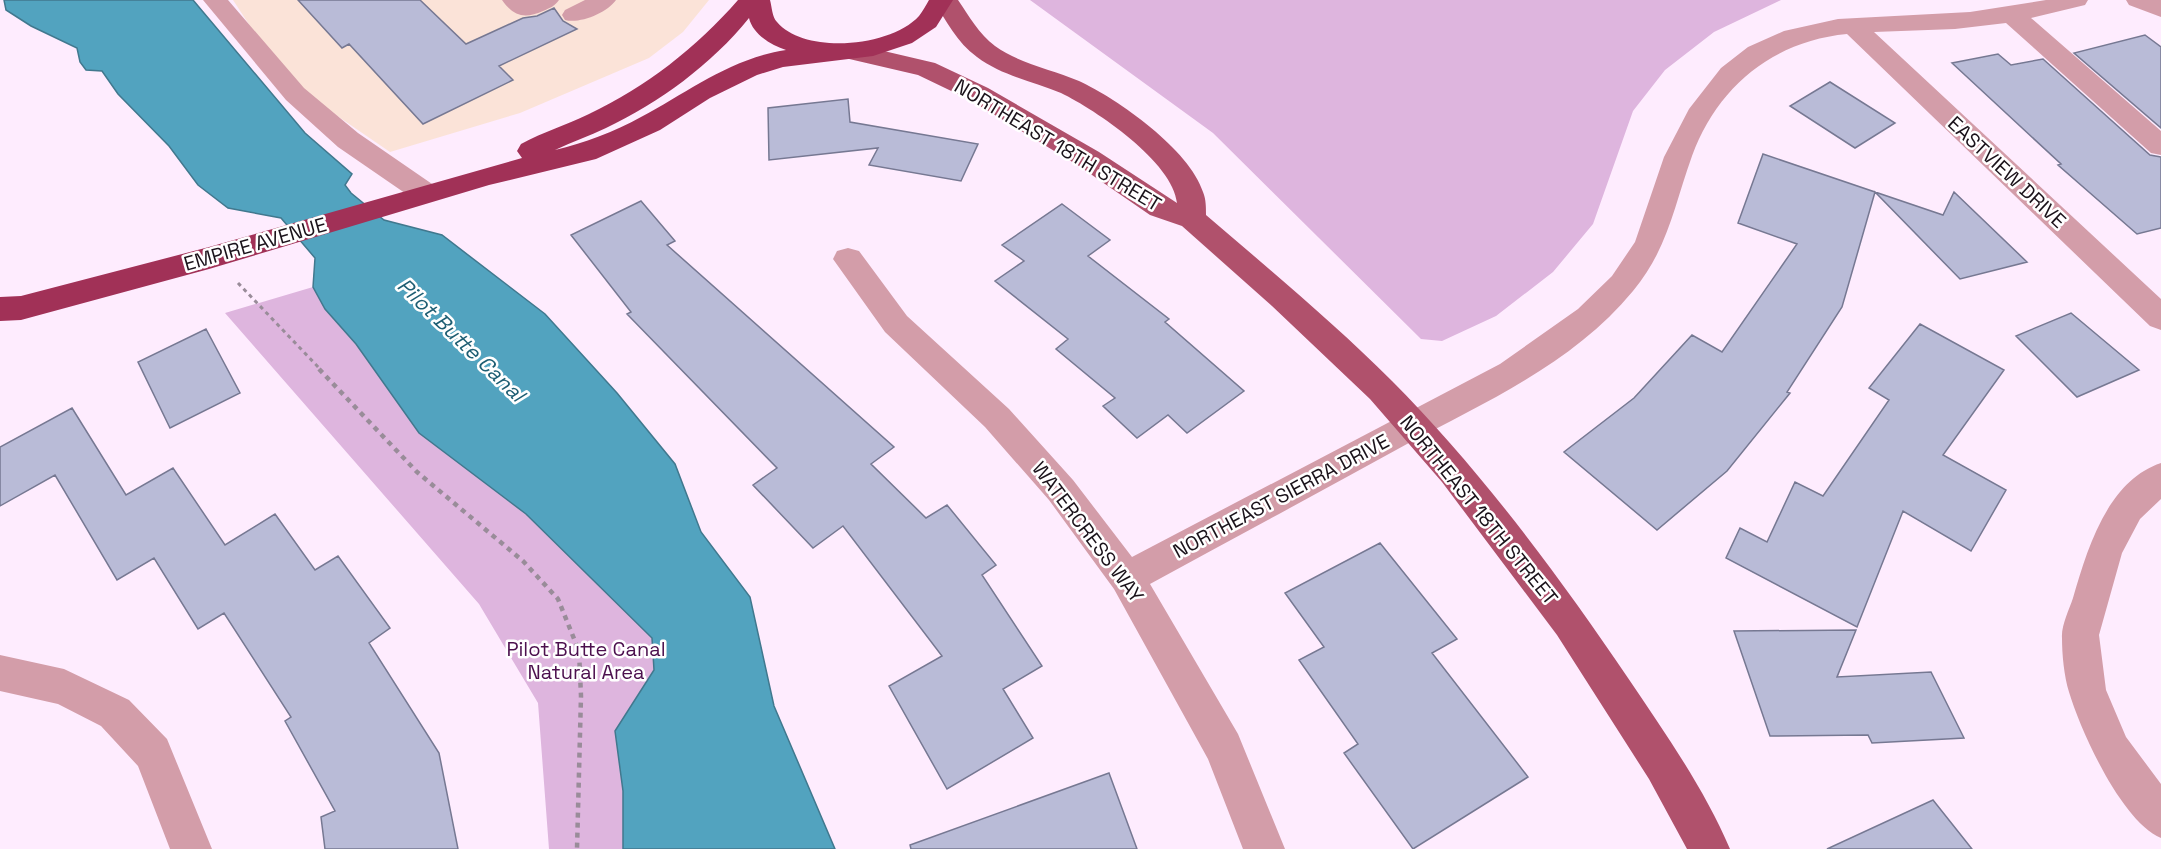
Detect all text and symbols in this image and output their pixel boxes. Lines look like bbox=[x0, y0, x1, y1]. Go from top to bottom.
street label: NORTHEAST 18TH STREET bbox=[950, 73, 1166, 217]
street label: EASTVIEW DRIVE bbox=[1942, 110, 2072, 234]
street label: EMPIRE AVENUE bbox=[181, 211, 329, 277]
water label: Pilot Butte Canal bbox=[392, 272, 533, 409]
street label: NORTHEAST 18TH STREET bbox=[1394, 410, 1564, 610]
street label: NORTHEAST SIERRA DRIVE bbox=[1168, 428, 1394, 564]
street label: WATERCRESS WAY bbox=[1026, 456, 1150, 608]
park label: Pilot Butte Canal Natural Area bbox=[506, 636, 666, 685]

